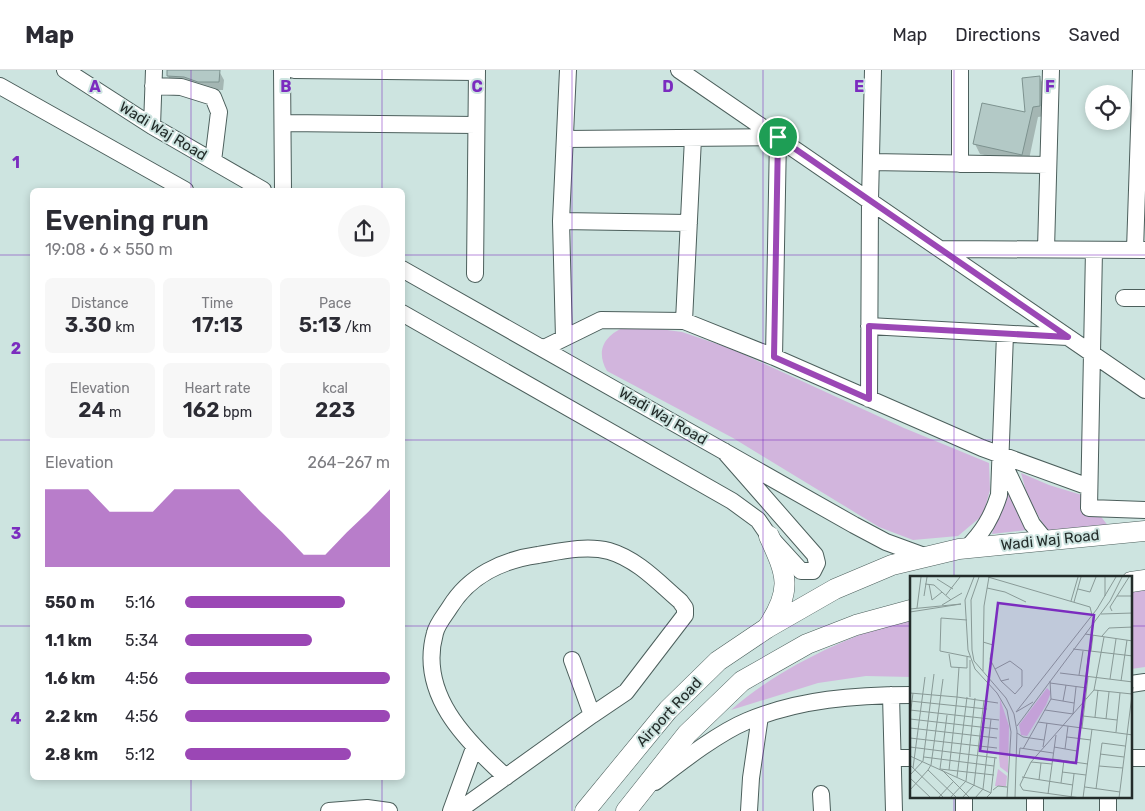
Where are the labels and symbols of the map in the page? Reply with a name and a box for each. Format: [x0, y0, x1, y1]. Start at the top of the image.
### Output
text: A [89, 77, 101, 96]
text: B [280, 77, 292, 96]
text: C [471, 77, 483, 96]
text: D [662, 77, 674, 96]
text: E [854, 77, 864, 96]
text: F [1045, 77, 1055, 96]
street label: Wadi Waj Road [116, 98, 210, 164]
pin [757, 116, 799, 158]
text: 1 [12, 153, 20, 172]
text: 2 [11, 339, 21, 358]
street label: Wadi Waj Road [616, 383, 710, 449]
text: 3 [11, 524, 21, 543]
street label: Wadi Waj Road [1000, 526, 1100, 554]
inset map [910, 576, 1132, 798]
street label: Airport Road [633, 674, 705, 750]
text: 4 [11, 709, 22, 728]

